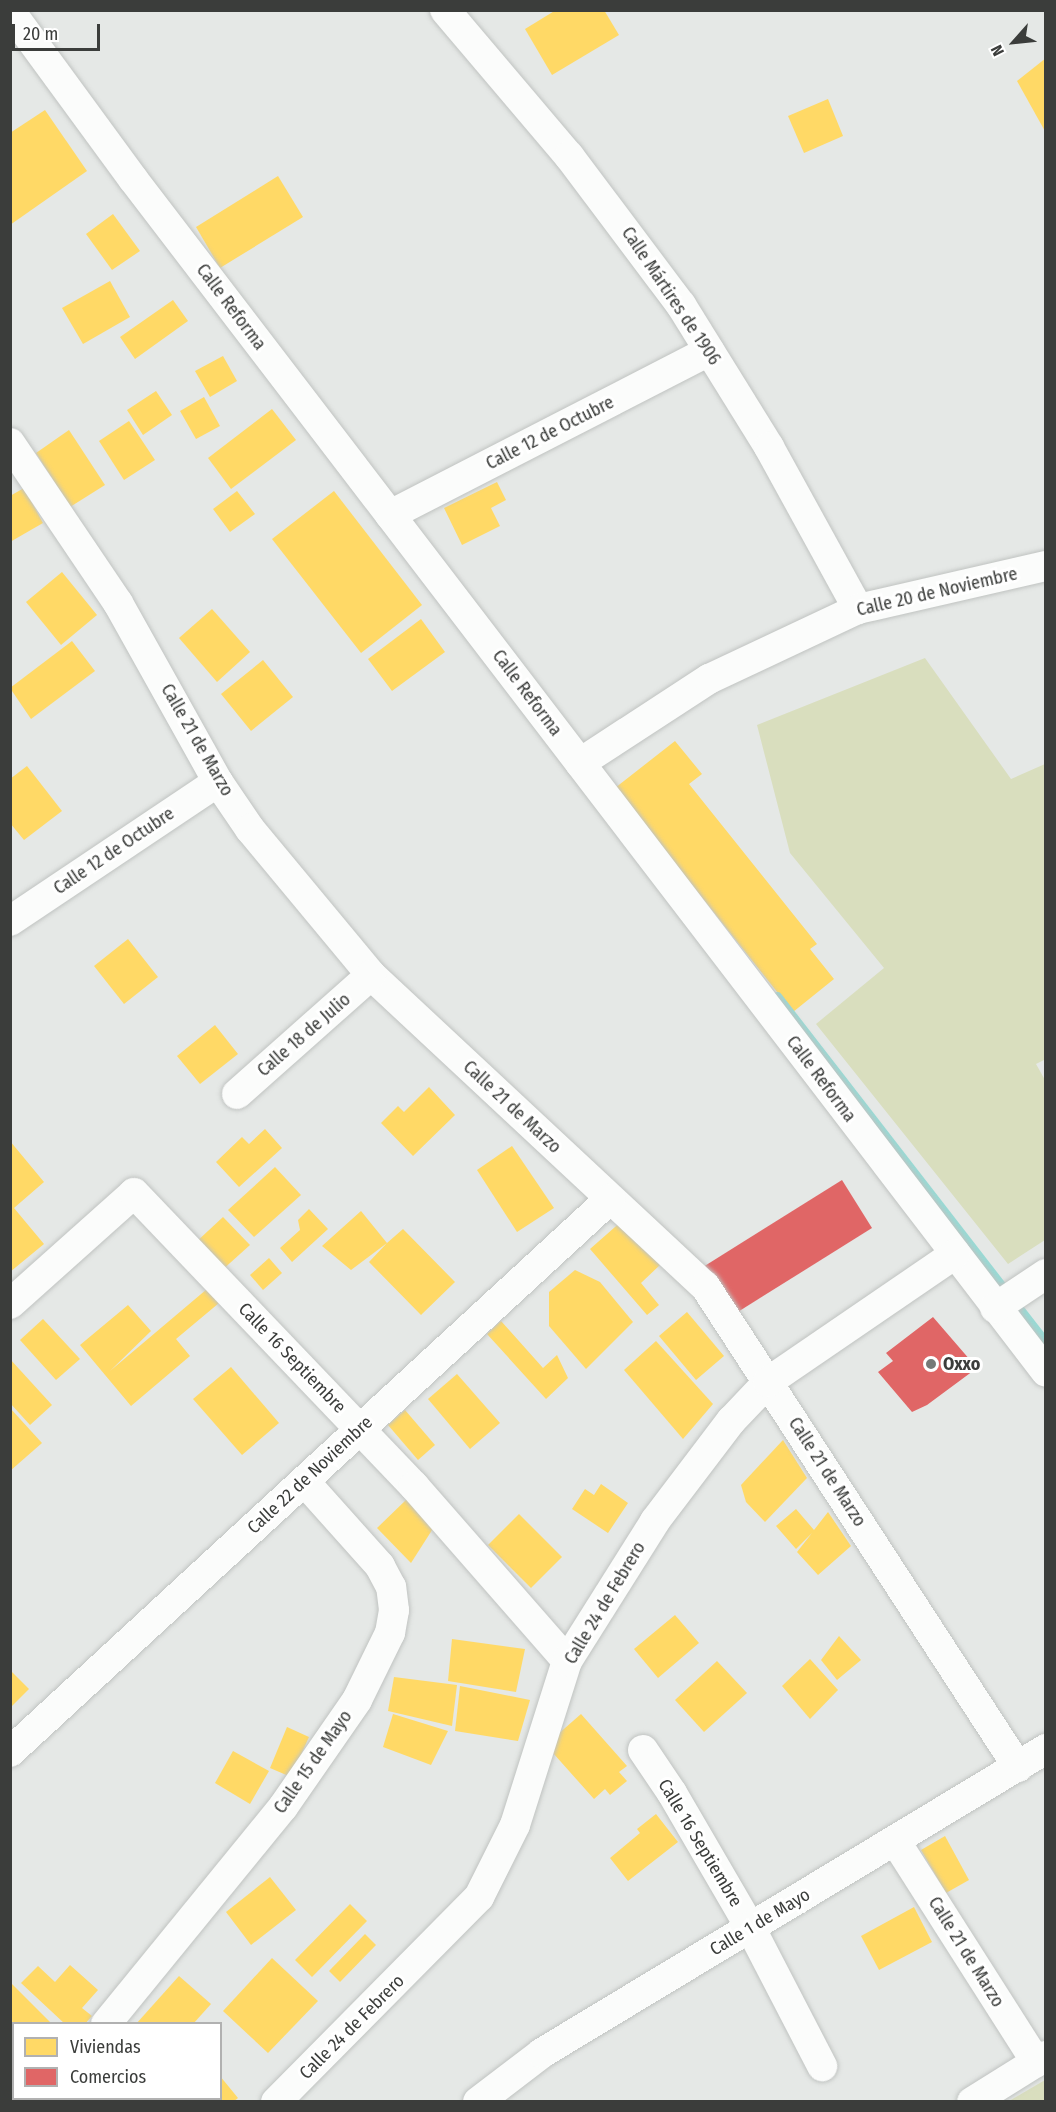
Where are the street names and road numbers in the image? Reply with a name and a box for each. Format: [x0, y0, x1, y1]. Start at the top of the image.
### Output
street label: Calle Mártires de 1906 [617, 223, 725, 369]
street label: Calle Reforma [192, 260, 270, 354]
street label: Calle 12 de Octubre [482, 391, 618, 475]
street label: Calle 20 de Noviembre [855, 563, 1019, 621]
street label: Calle Reforma [488, 646, 566, 740]
street label: Calle 21 de Marzo [156, 680, 238, 800]
street label: Calle 12 de Octubre [50, 803, 178, 899]
street label: Calle 18 de Julio [253, 989, 355, 1081]
street label: Calle Reforma [782, 1032, 860, 1126]
street label: Calle 21 de Marzo [459, 1056, 565, 1158]
street label: Calle 16 Septiembre [234, 1298, 350, 1418]
street label: Calle 22 de Noviembre [243, 1412, 377, 1538]
street label: Calle 21 de Marzo [784, 1413, 870, 1531]
street label: Calle 24 de Febrero [560, 1538, 650, 1668]
street label: Calle 15 de Mayo [269, 1706, 357, 1818]
street label: Calle 16 Septiembre [653, 1775, 747, 1911]
street label: Calle 1 de Mayo [706, 1884, 814, 1960]
street label: Calle 21 de Marzo [923, 1893, 1009, 2011]
street label: Calle 24 de Febrero [295, 1970, 409, 2084]

